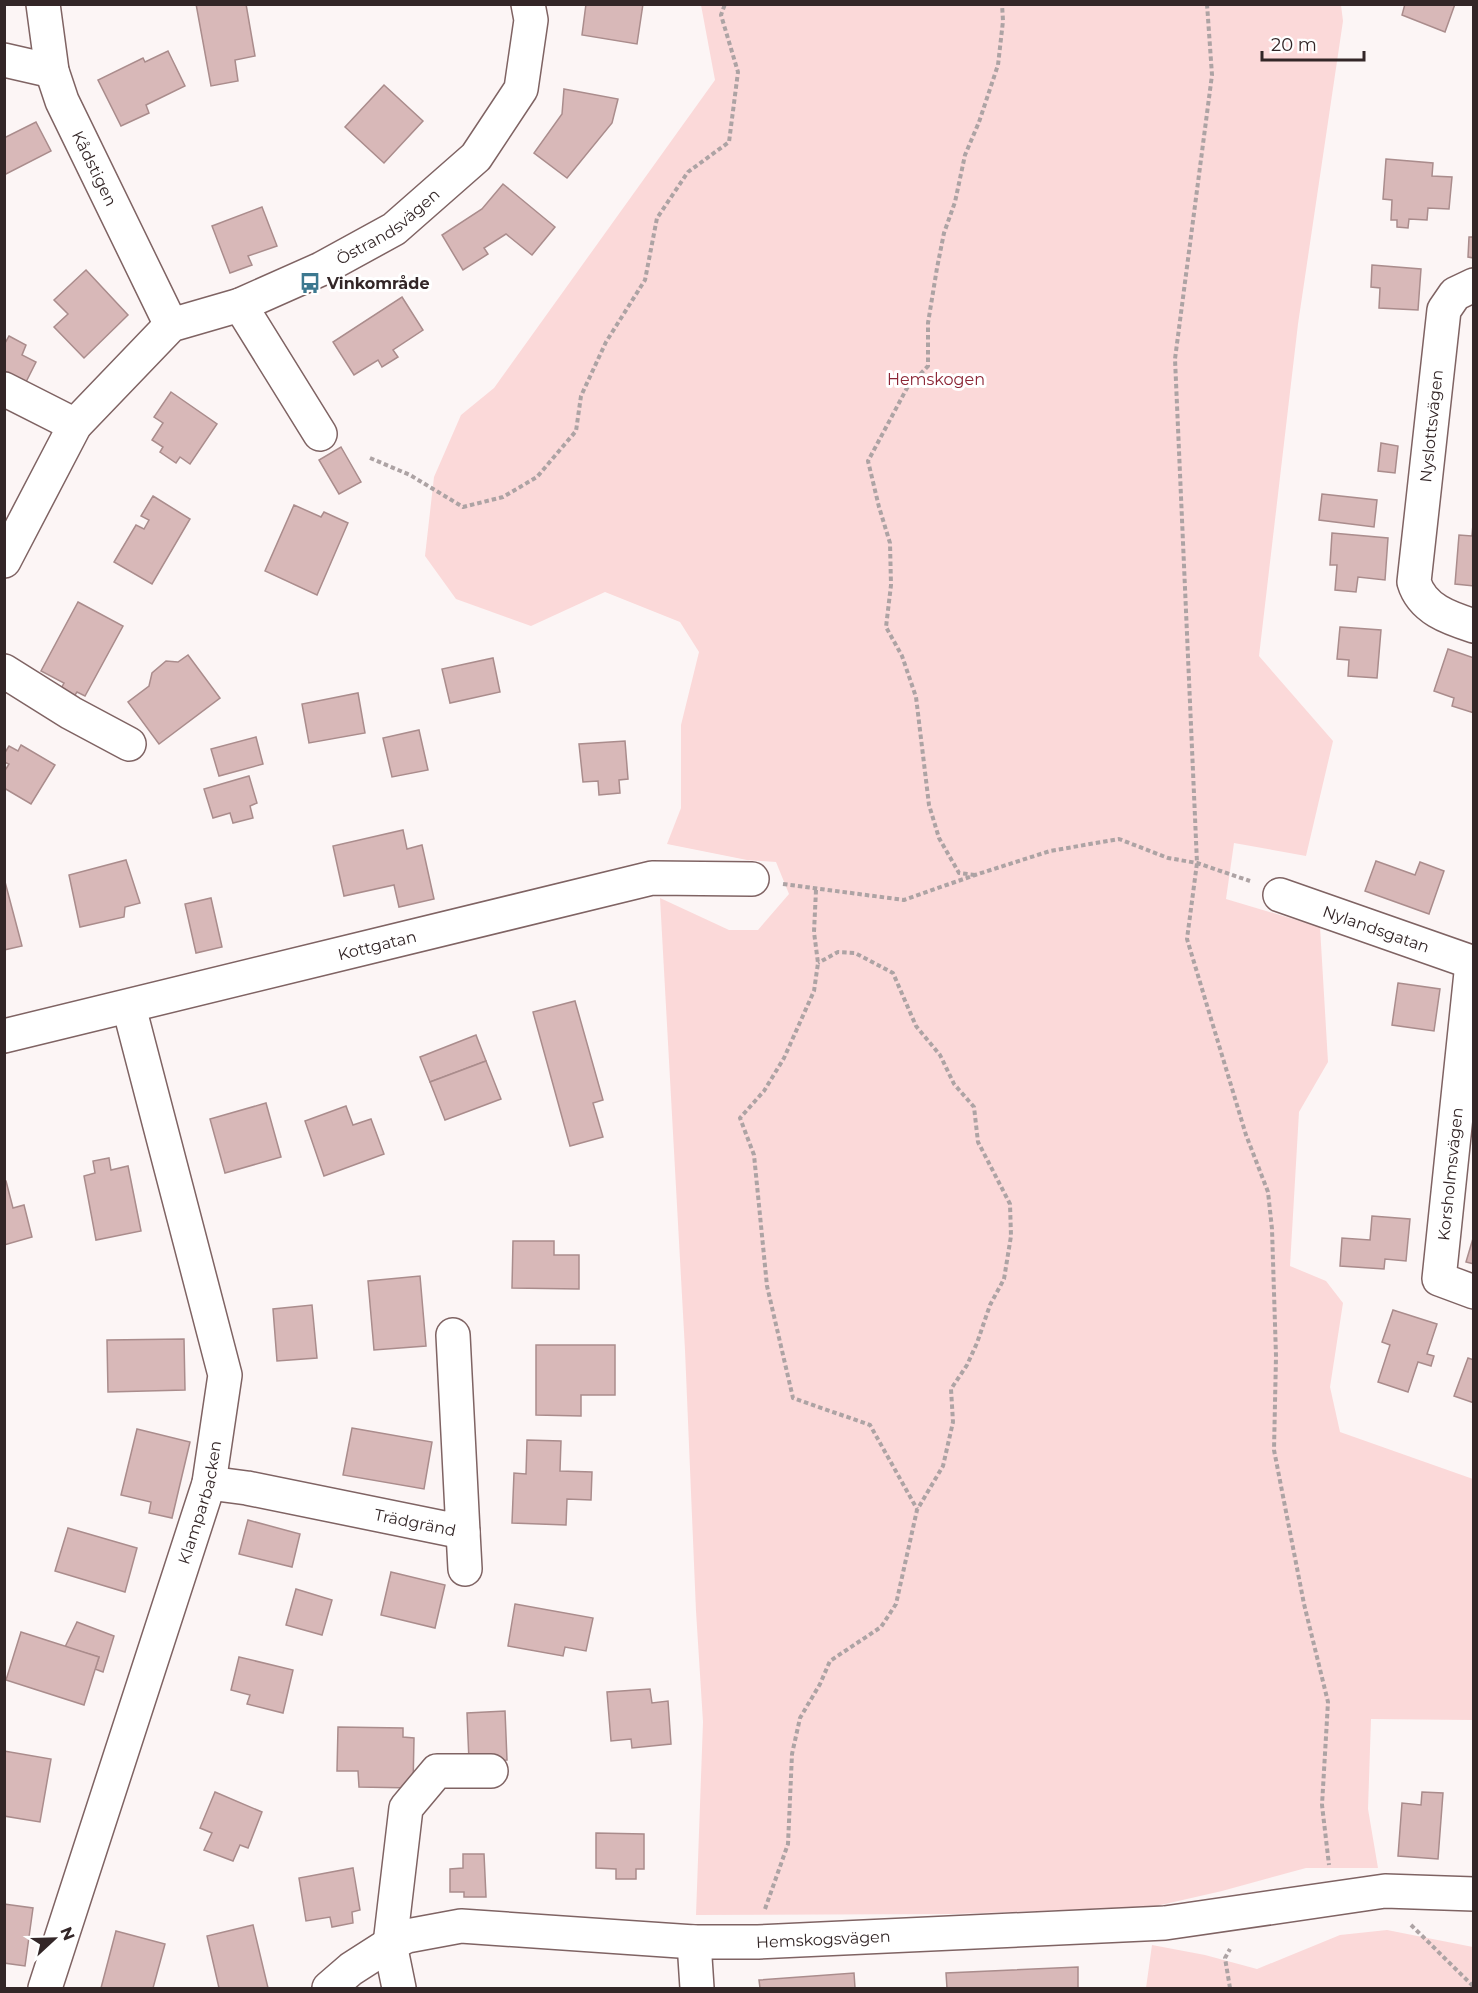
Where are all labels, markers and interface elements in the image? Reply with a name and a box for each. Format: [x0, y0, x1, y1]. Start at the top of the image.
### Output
scale bar [1262, 24, 1364, 62]
text: 20 m [1271, 34, 1317, 56]
street label: Kådstigen [68, 128, 121, 209]
street label: Östrandsvägen [333, 185, 443, 269]
bus stop icon: Vinkområde [298, 271, 322, 295]
place label: Vinkområde [326, 274, 429, 293]
street label: Nyslottsvägen [1416, 369, 1447, 483]
park label: Hemskogen [887, 370, 985, 389]
street label: Nylandsgatan [1320, 902, 1432, 957]
street label: Kottgatan [336, 927, 419, 964]
street label: Korsholmsvägen [1434, 1106, 1467, 1242]
street label: Klamparbacken [174, 1439, 225, 1567]
street label: Trädgränd [373, 1505, 458, 1540]
north arrow [24, 1909, 84, 1969]
text: N [56, 1924, 79, 1943]
street label: Hemskogsvägen [756, 1927, 891, 1952]

